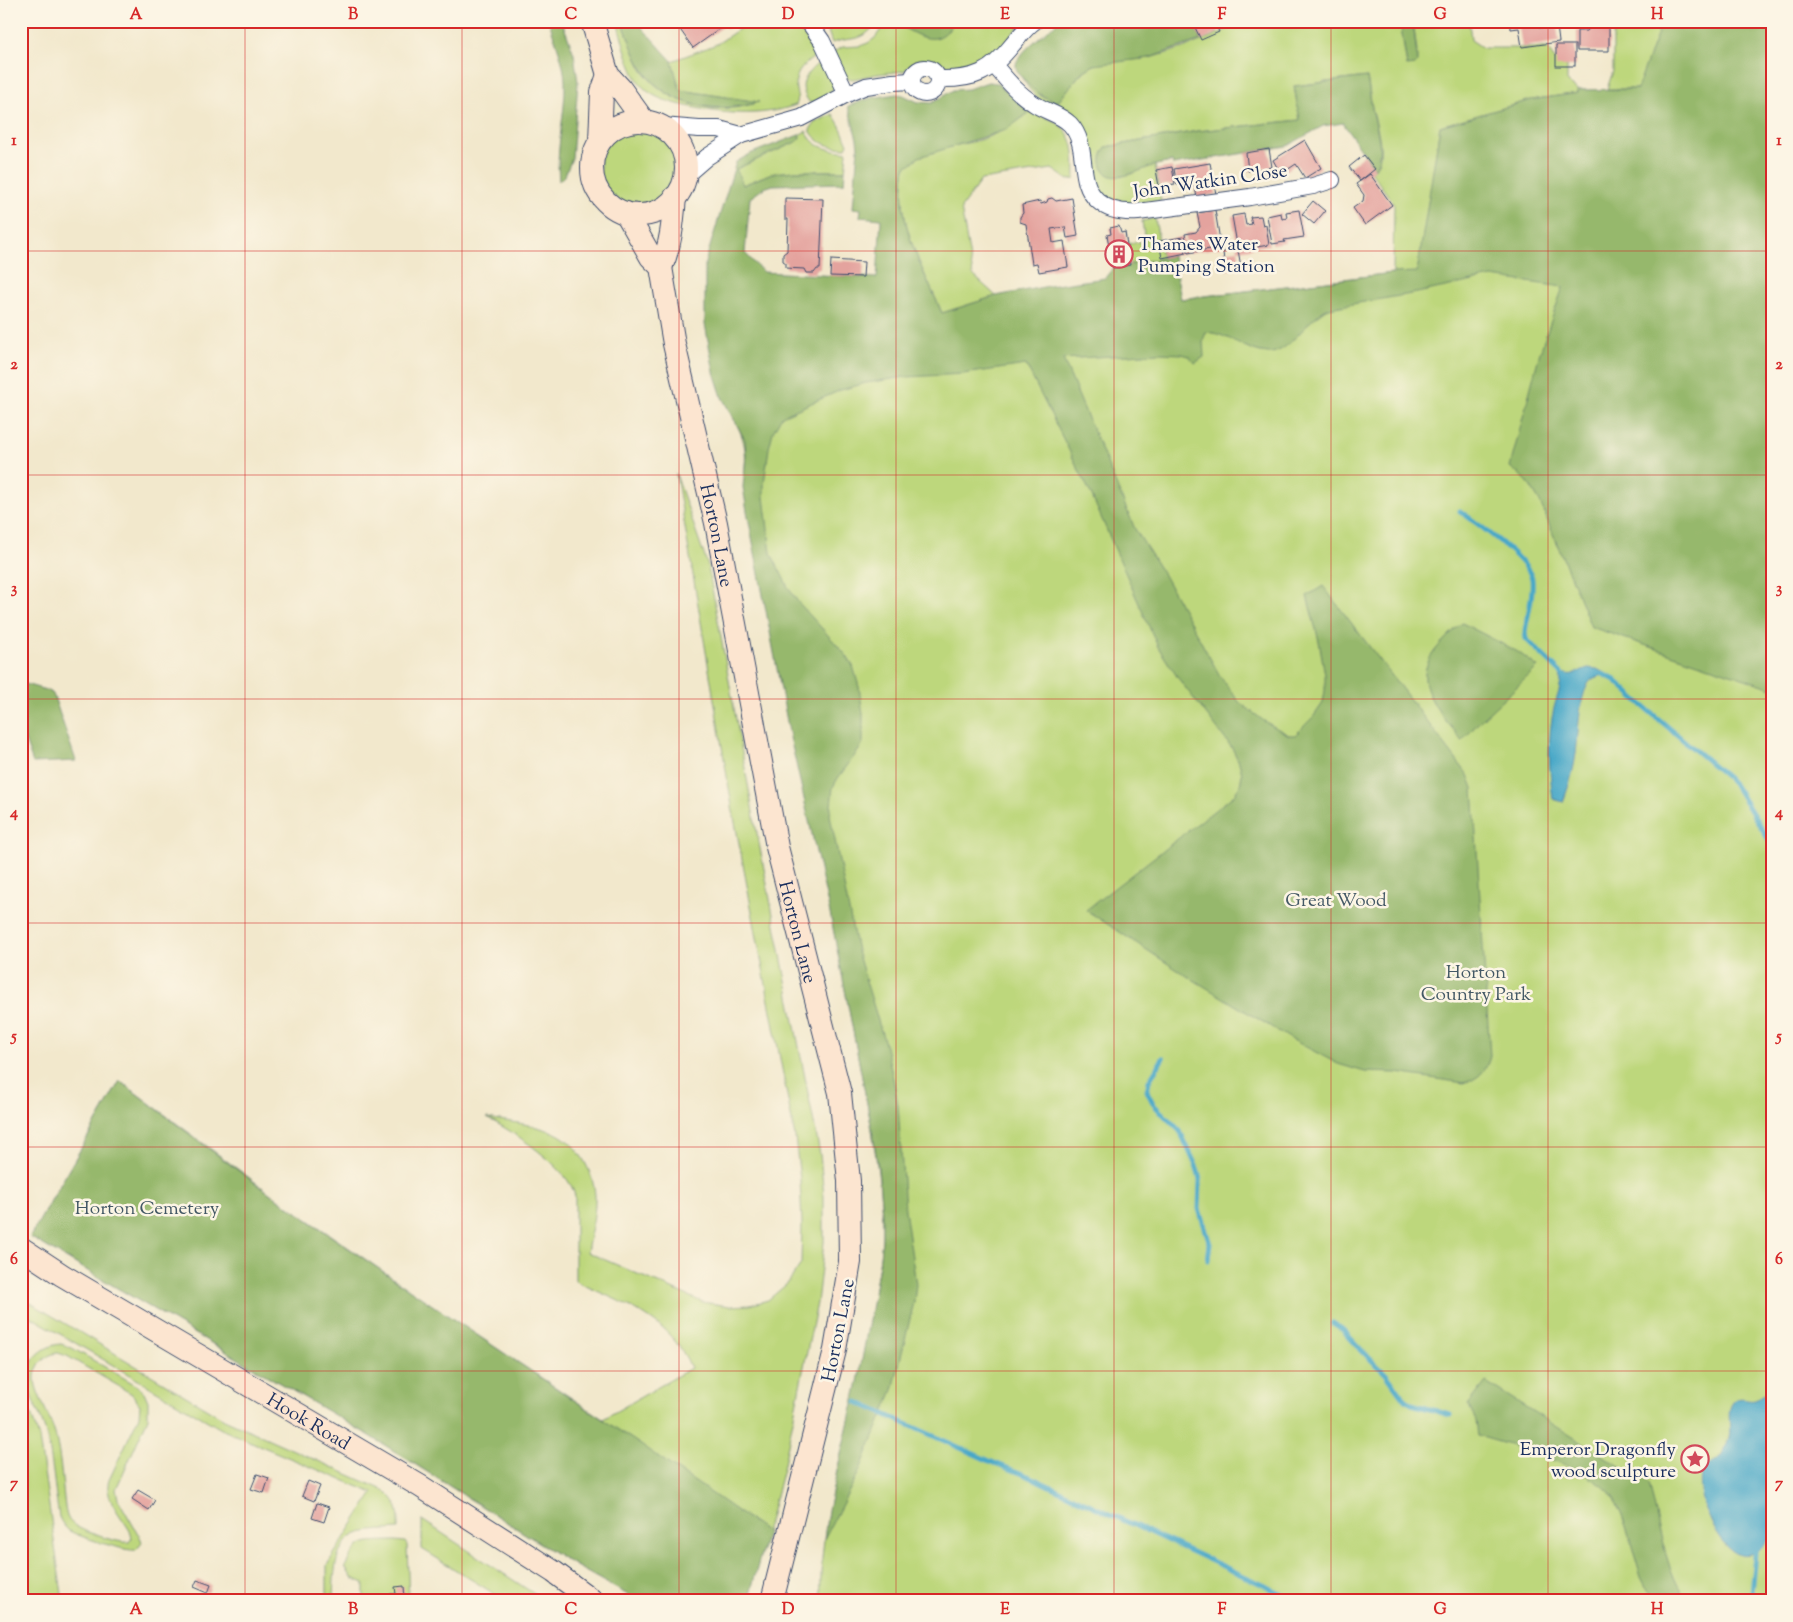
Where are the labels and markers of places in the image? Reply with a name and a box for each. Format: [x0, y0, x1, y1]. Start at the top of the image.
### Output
place label: Thames Water Pumping Station [1138, 232, 1275, 281]
building icon: Thames Water Pumping Station [1104, 239, 1134, 269]
place label: Emperor Dragonfly wood sculpture [1520, 1437, 1677, 1486]
place icon: Emperor Dragonfly wood sculpture [1680, 1444, 1710, 1474]

